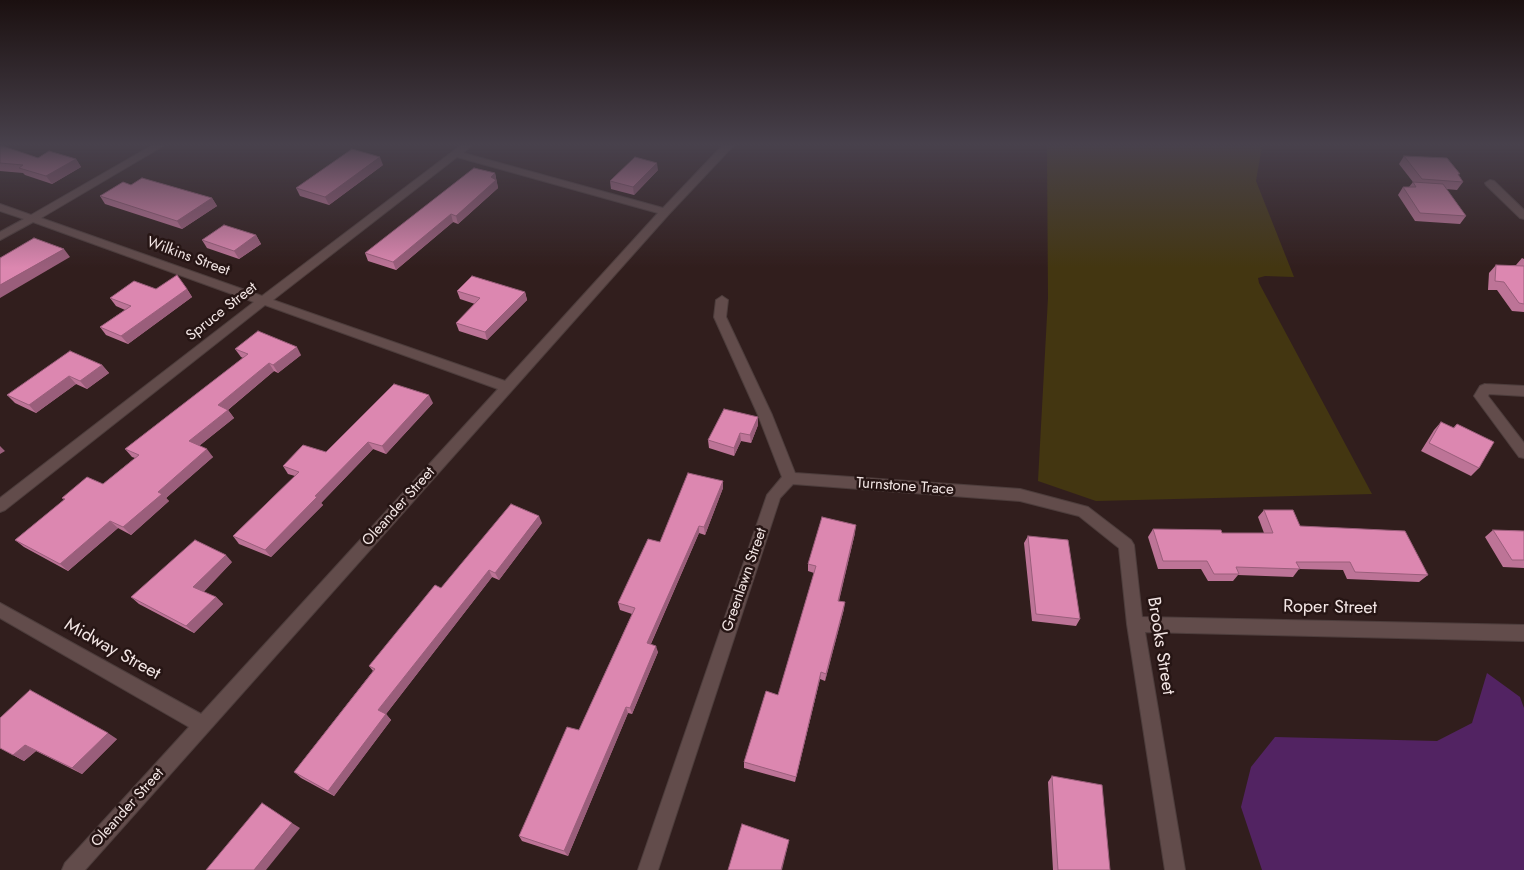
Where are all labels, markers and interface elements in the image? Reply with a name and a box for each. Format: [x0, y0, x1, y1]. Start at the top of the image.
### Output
street label: Wilkins Street [144, 234, 232, 280]
street label: Spruce Street [183, 279, 261, 345]
street label: Oleander Street [359, 464, 439, 550]
street label: Turnstone Trace [856, 475, 954, 499]
street label: Greenlawn Street [719, 526, 771, 634]
street label: Brooks Street [1142, 595, 1178, 697]
street label: Roper Street [1283, 596, 1377, 620]
street label: Midway Street [60, 615, 164, 685]
street label: Oleander Street [88, 765, 168, 851]

